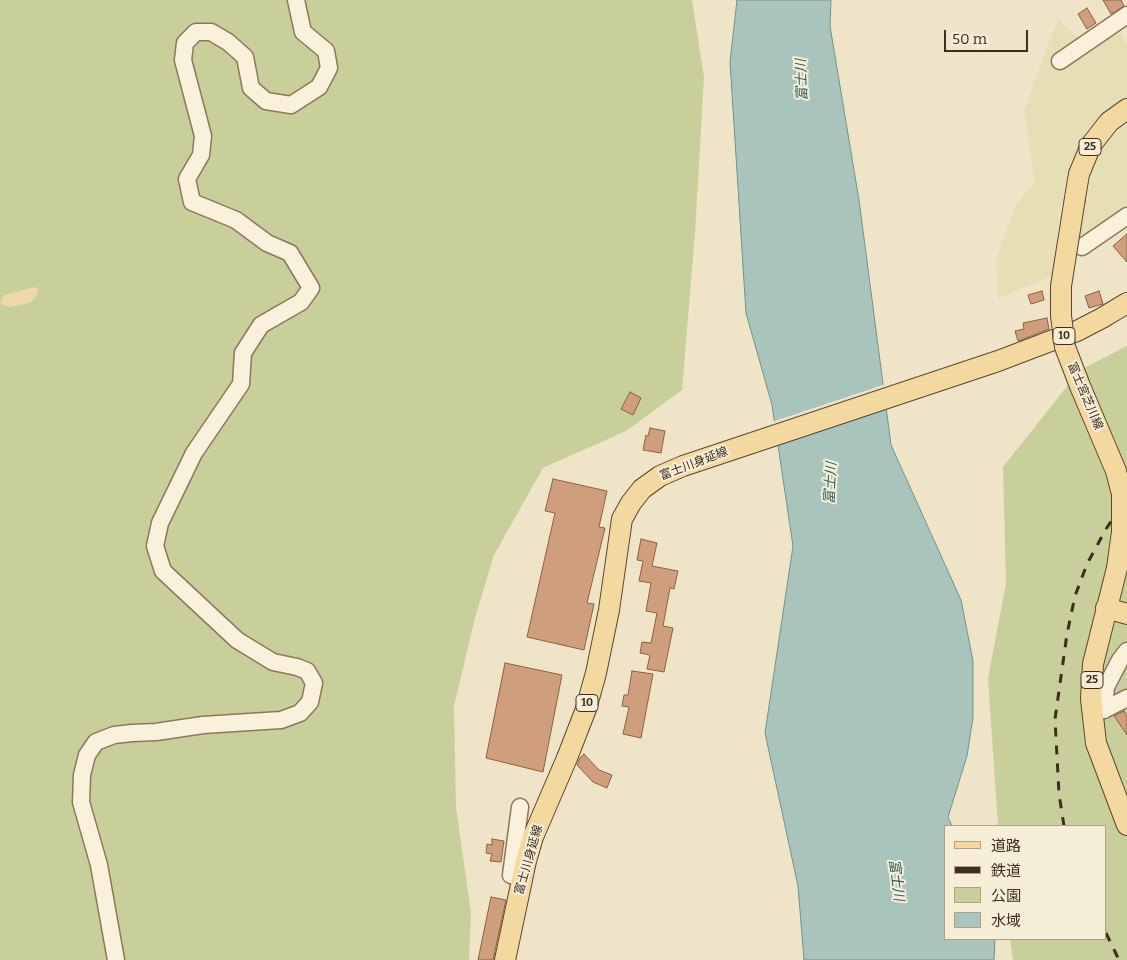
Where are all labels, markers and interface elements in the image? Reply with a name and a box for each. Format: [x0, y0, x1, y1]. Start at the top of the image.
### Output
scale bar [947, 20, 1031, 52]
text: 50 m [952, 30, 987, 48]
water label: 富士川 [793, 59, 811, 101]
road number: 25 [1079, 138, 1101, 156]
road number: 10 [1053, 328, 1075, 344]
street label: 富士宮芝川線 [1064, 360, 1106, 432]
street label: 富士川身延線 [658, 444, 730, 484]
water label: 富士川 [822, 462, 840, 504]
road number: 25 [1081, 672, 1103, 688]
road number: 10 [576, 694, 598, 711]
street label: 富士川身延線 [512, 823, 546, 897]
legend [944, 825, 1107, 940]
text: 道路 [991, 837, 1021, 855]
water label: 富士川 [885, 858, 907, 902]
text: 鉄道 [991, 862, 1021, 880]
text: 公園 [991, 887, 1021, 905]
text: 水域 [991, 912, 1021, 930]

